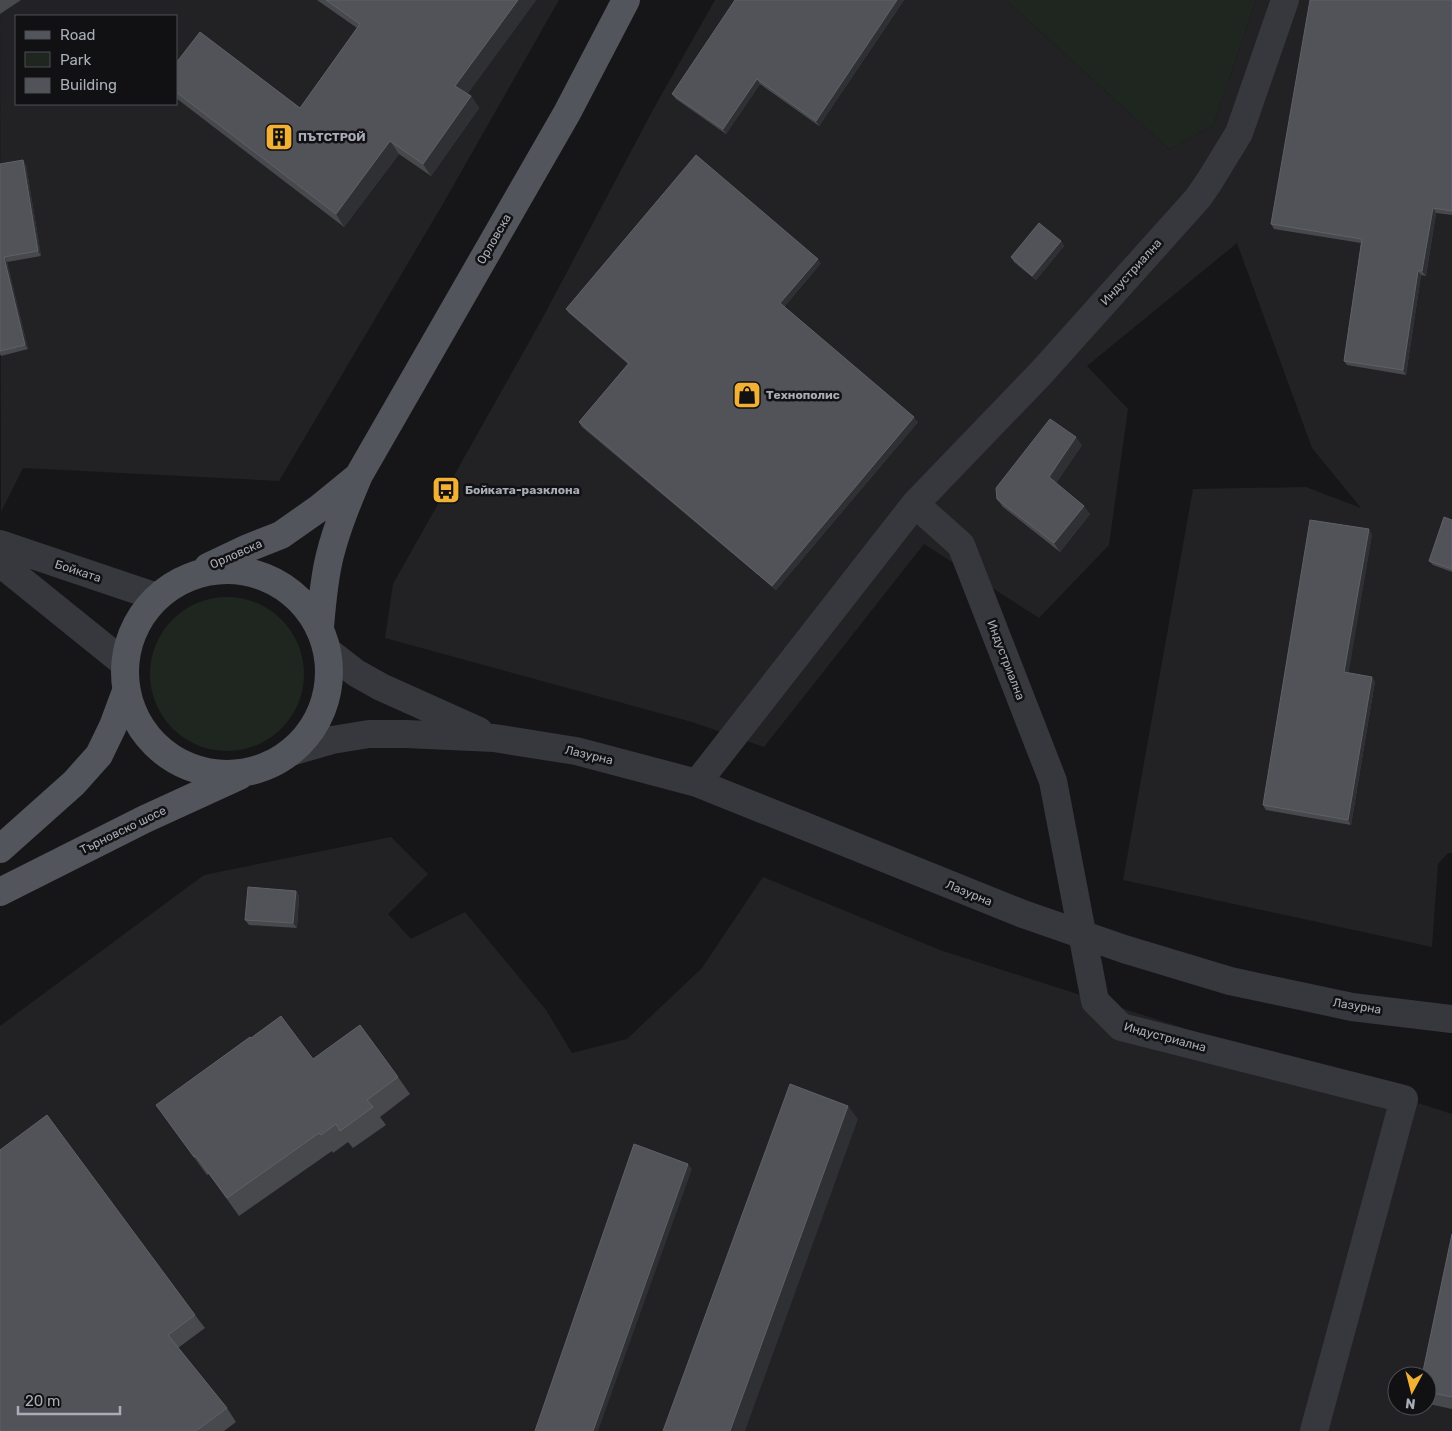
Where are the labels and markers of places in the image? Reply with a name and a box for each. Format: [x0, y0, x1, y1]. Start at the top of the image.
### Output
building icon: ПЪТСТРОЙ [264, 122, 294, 152]
place label: ПЪТСТРОЙ [298, 130, 366, 144]
shop icon: Технополис [732, 380, 762, 410]
place label: Технополис [766, 388, 840, 402]
bus stop icon: Бойката-разклона [431, 475, 461, 505]
place label: Бойката-разклона [465, 483, 580, 497]

